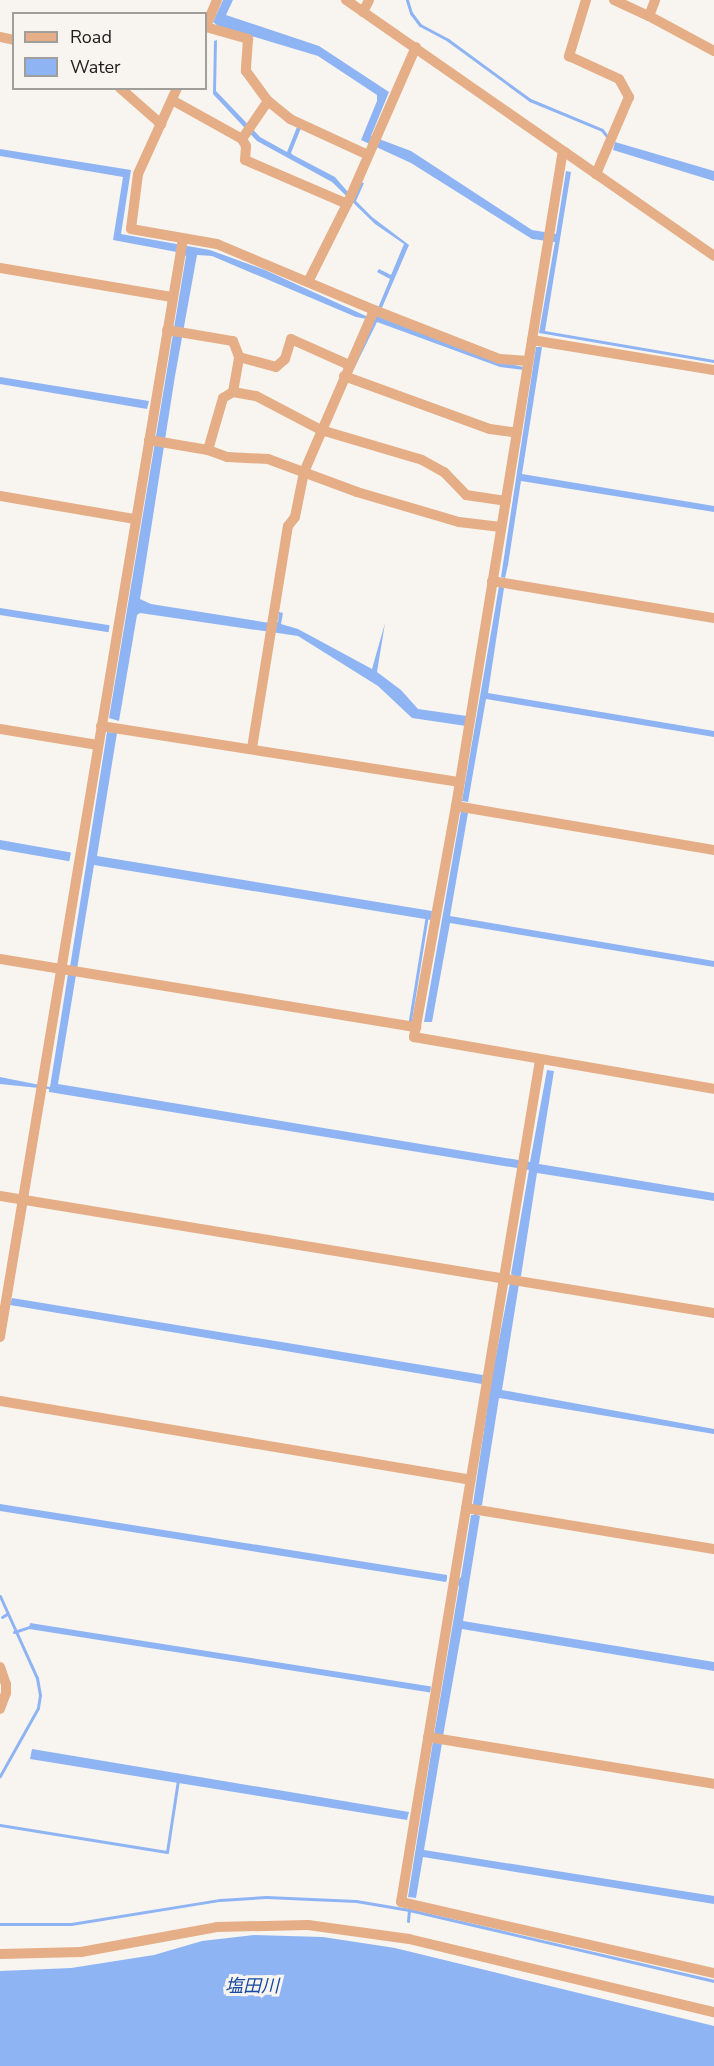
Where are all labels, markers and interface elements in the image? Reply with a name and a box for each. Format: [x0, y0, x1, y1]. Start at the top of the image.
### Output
legend [12, 12, 207, 90]
text: Road [70, 25, 112, 49]
text: Water [70, 55, 121, 79]
water label: 塩田川 [225, 1975, 279, 1997]

